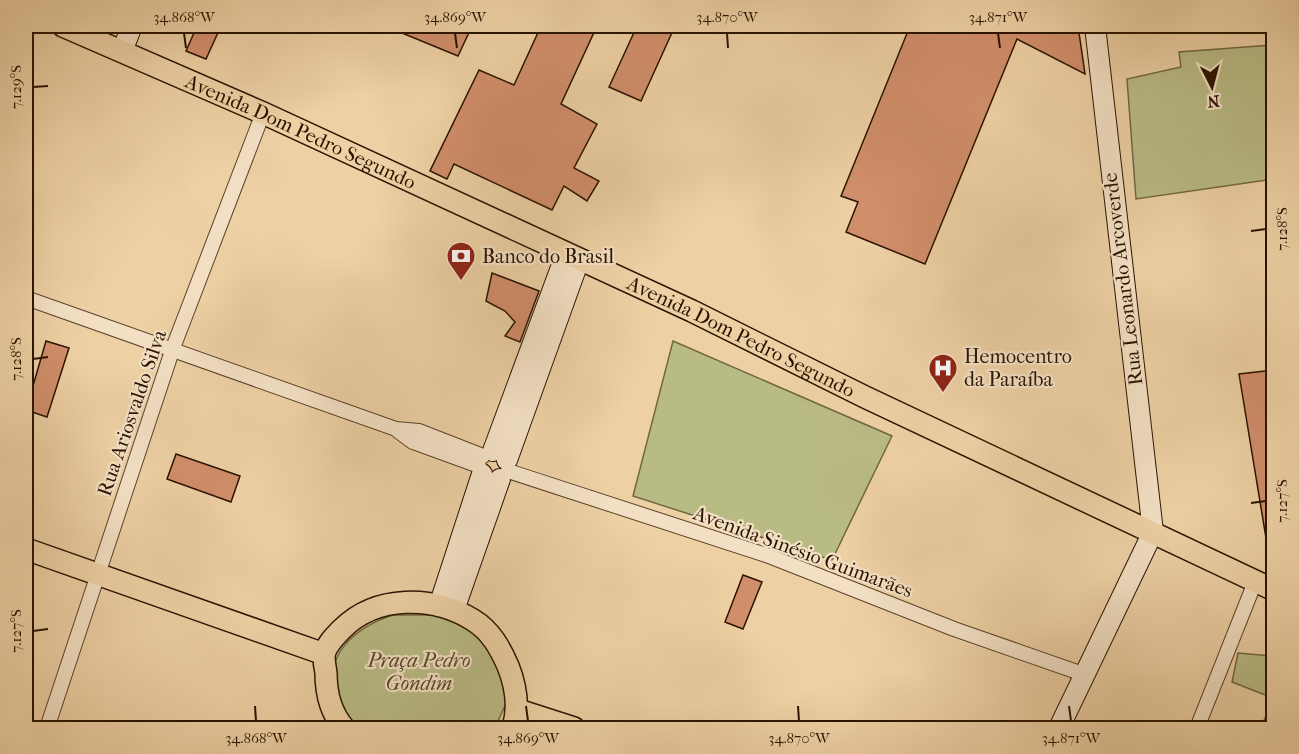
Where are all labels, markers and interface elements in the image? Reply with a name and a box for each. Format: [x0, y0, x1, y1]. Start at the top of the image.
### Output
text: 34.868°W [153, 8, 216, 26]
text: 34.869°W [424, 8, 487, 26]
text: 34.870°W [696, 8, 759, 26]
text: 34.871°W [969, 8, 1029, 26]
north arrow [1182, 57, 1242, 117]
text: 7.129°S [7, 65, 25, 109]
street label: Avenida Dom Pedro Segundo [181, 69, 420, 194]
text: N [1206, 91, 1221, 112]
street label: Rua Leonardo Arcoverde [1099, 171, 1147, 387]
text: 7.128°S [1273, 207, 1291, 251]
bank icon: Banco do Brasil [445, 240, 477, 282]
place label: Banco do Brasil [482, 245, 614, 268]
street label: Avenida Dom Pedro Segundo [623, 271, 859, 402]
street label: Rua Ariosvaldo Silva [93, 326, 171, 499]
text: 7.128°S [7, 337, 25, 381]
place label: Hemocentro da Paraíba [964, 345, 1072, 391]
hospital icon: Hemocentro da Paraíba [927, 352, 959, 394]
text: 7.127°S [1273, 479, 1291, 523]
street label: Avenida Sinésio Guimarães [689, 501, 916, 602]
text: 7.127°S [7, 609, 25, 653]
park label: Praça Pedro Gondim [366, 649, 471, 695]
text: 34.868°W [225, 729, 288, 747]
text: 34.869°W [497, 729, 560, 747]
text: 34.870°W [768, 729, 831, 747]
text: 34.871°W [1042, 729, 1102, 747]

